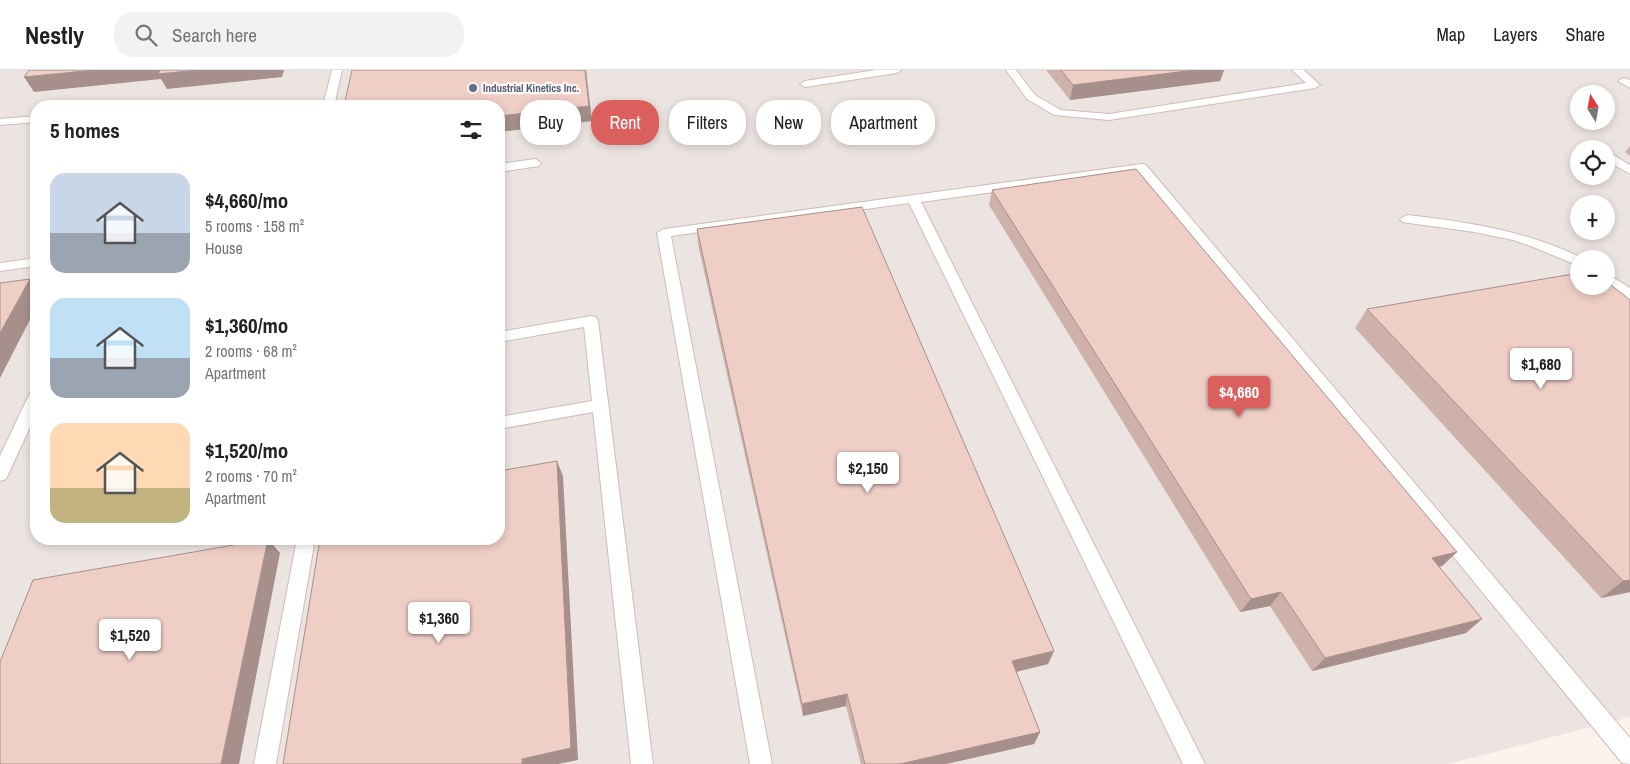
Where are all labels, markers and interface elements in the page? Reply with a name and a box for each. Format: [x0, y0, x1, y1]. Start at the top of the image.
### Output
search box [114, 12, 464, 57]
text: Nestly [25, 19, 84, 51]
icon: search [132, 21, 160, 49]
text: Search here [172, 22, 257, 48]
text: Map [1437, 22, 1465, 47]
text: Layers [1493, 22, 1538, 47]
text: Share [1566, 22, 1605, 47]
place label: Industrial Kinetics Inc. [483, 81, 580, 95]
marker: Industrial Kinetics Inc. [467, 82, 479, 94]
north arrow [1570, 85, 1615, 130]
map controls [1570, 85, 1615, 295]
chip: Buy [520, 100, 581, 145]
chip: Rent [591, 100, 659, 145]
chip: Filters [669, 100, 746, 145]
chip: New [756, 100, 821, 145]
chip: Apartment [831, 100, 935, 145]
text: 5 homes [50, 116, 120, 145]
icon: filters [457, 116, 485, 144]
button: locate [1570, 140, 1615, 185]
text: $4,660/mo [205, 186, 288, 215]
icon: home [90, 193, 150, 253]
button: + [1570, 195, 1615, 240]
text: 5 rooms · 158 m² [205, 215, 304, 237]
text: House [205, 237, 243, 259]
button: − [1570, 250, 1615, 295]
text: $1,360/mo [205, 311, 288, 340]
icon: home [90, 318, 150, 378]
text: 2 rooms · 68 m² [205, 340, 297, 362]
pin: $1,680 [1500, 348, 1582, 390]
text: $1,680 [1521, 353, 1561, 375]
text: Apartment [205, 362, 266, 384]
pin: $4,660 [1198, 376, 1280, 418]
text: $4,660 [1219, 381, 1259, 403]
text: $1,520/mo [205, 436, 288, 465]
icon: home [90, 443, 150, 503]
pin: $2,150 [827, 452, 909, 494]
text: $2,150 [848, 457, 888, 479]
text: 2 rooms · 70 m² [205, 465, 297, 487]
text: Apartment [205, 487, 266, 509]
pin: $1,360 [398, 602, 480, 644]
text: $1,360 [419, 607, 459, 629]
pin: $1,520 [89, 618, 171, 661]
text: $1,520 [110, 624, 150, 646]

